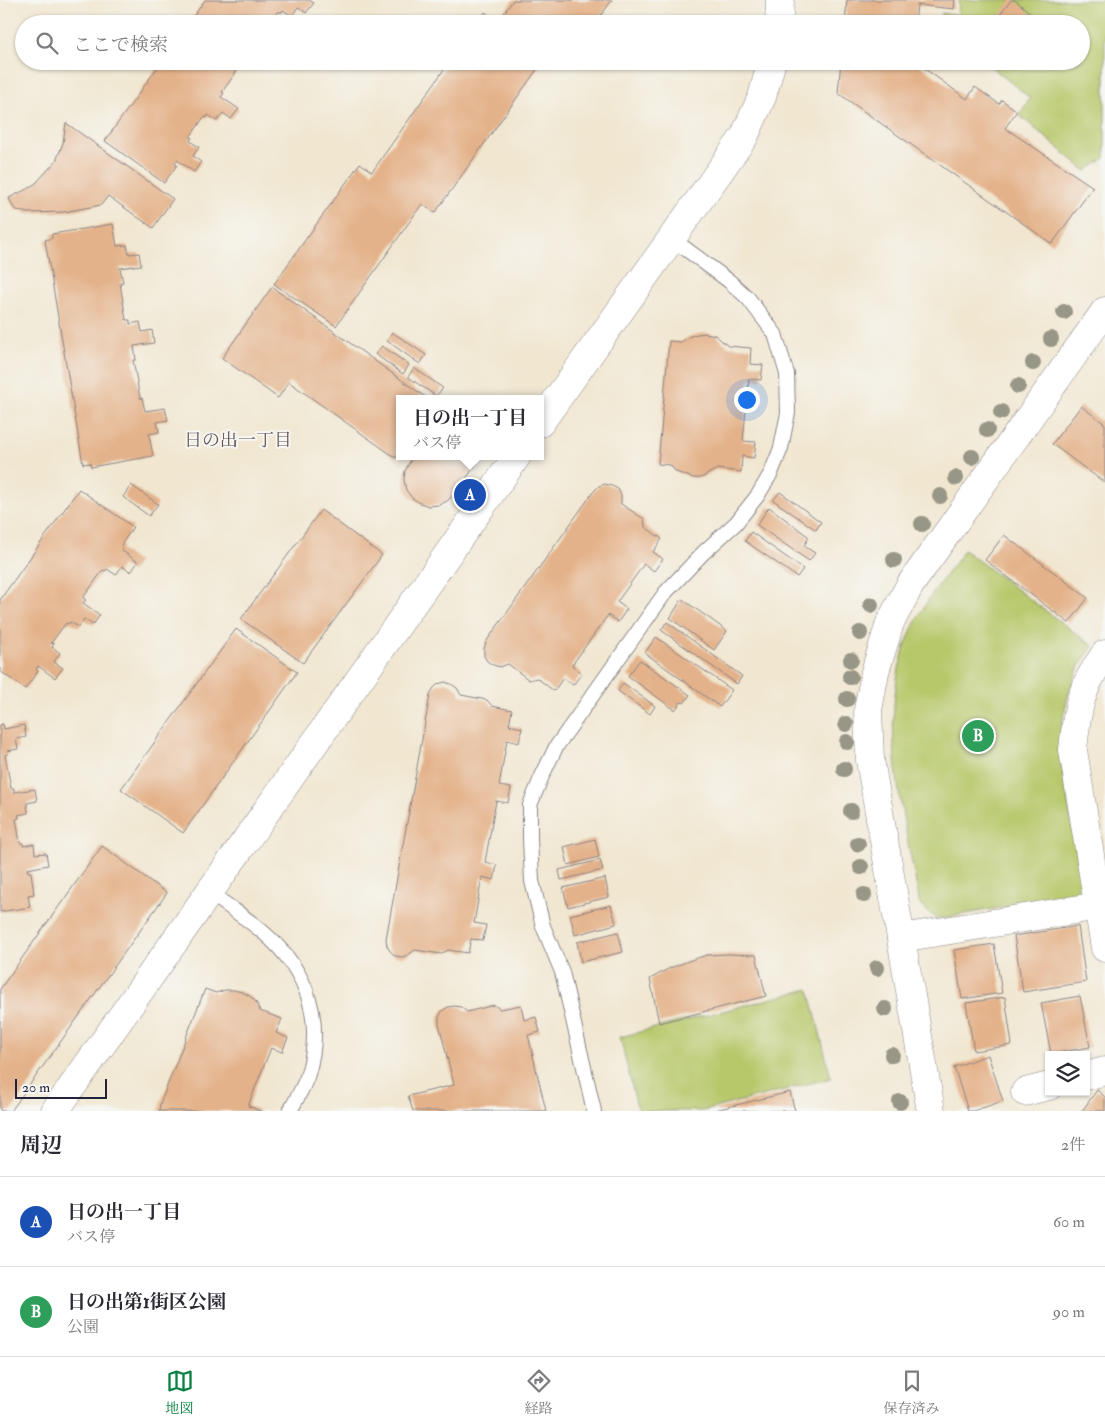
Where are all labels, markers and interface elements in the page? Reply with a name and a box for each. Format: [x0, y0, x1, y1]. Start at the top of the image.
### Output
search box [15, 15, 1090, 70]
icon: search [33, 29, 61, 57]
text: ここで検索 [73, 33, 168, 57]
your location [734, 387, 760, 413]
popup [396, 395, 544, 460]
text: 日の出一丁目 [413, 406, 527, 430]
district label: 日の出一丁目 [184, 429, 292, 452]
text: バス停 [413, 433, 461, 453]
pin: A [454, 476, 486, 514]
pin: B [962, 717, 994, 755]
map controls [1045, 1051, 1090, 1096]
button: layers [1045, 1051, 1090, 1096]
scale bar [15, 1076, 108, 1099]
text: 20 m [22, 1079, 50, 1096]
text: 周辺 [20, 1132, 62, 1159]
text: 2件 [1061, 1135, 1085, 1155]
text: 日の出一丁目 [67, 1200, 181, 1224]
text: A [31, 1212, 41, 1232]
text: 60 m [1053, 1212, 1085, 1232]
text: バス停 [67, 1227, 115, 1247]
text: 日の出第1街区公園 [67, 1290, 226, 1314]
text: B [31, 1302, 41, 1322]
text: 90 m [1053, 1302, 1085, 1322]
text: 公園 [67, 1317, 99, 1337]
tab: 地図 [166, 1367, 194, 1417]
tab: 経路 [525, 1367, 553, 1417]
tab: 保存済み [884, 1367, 940, 1417]

